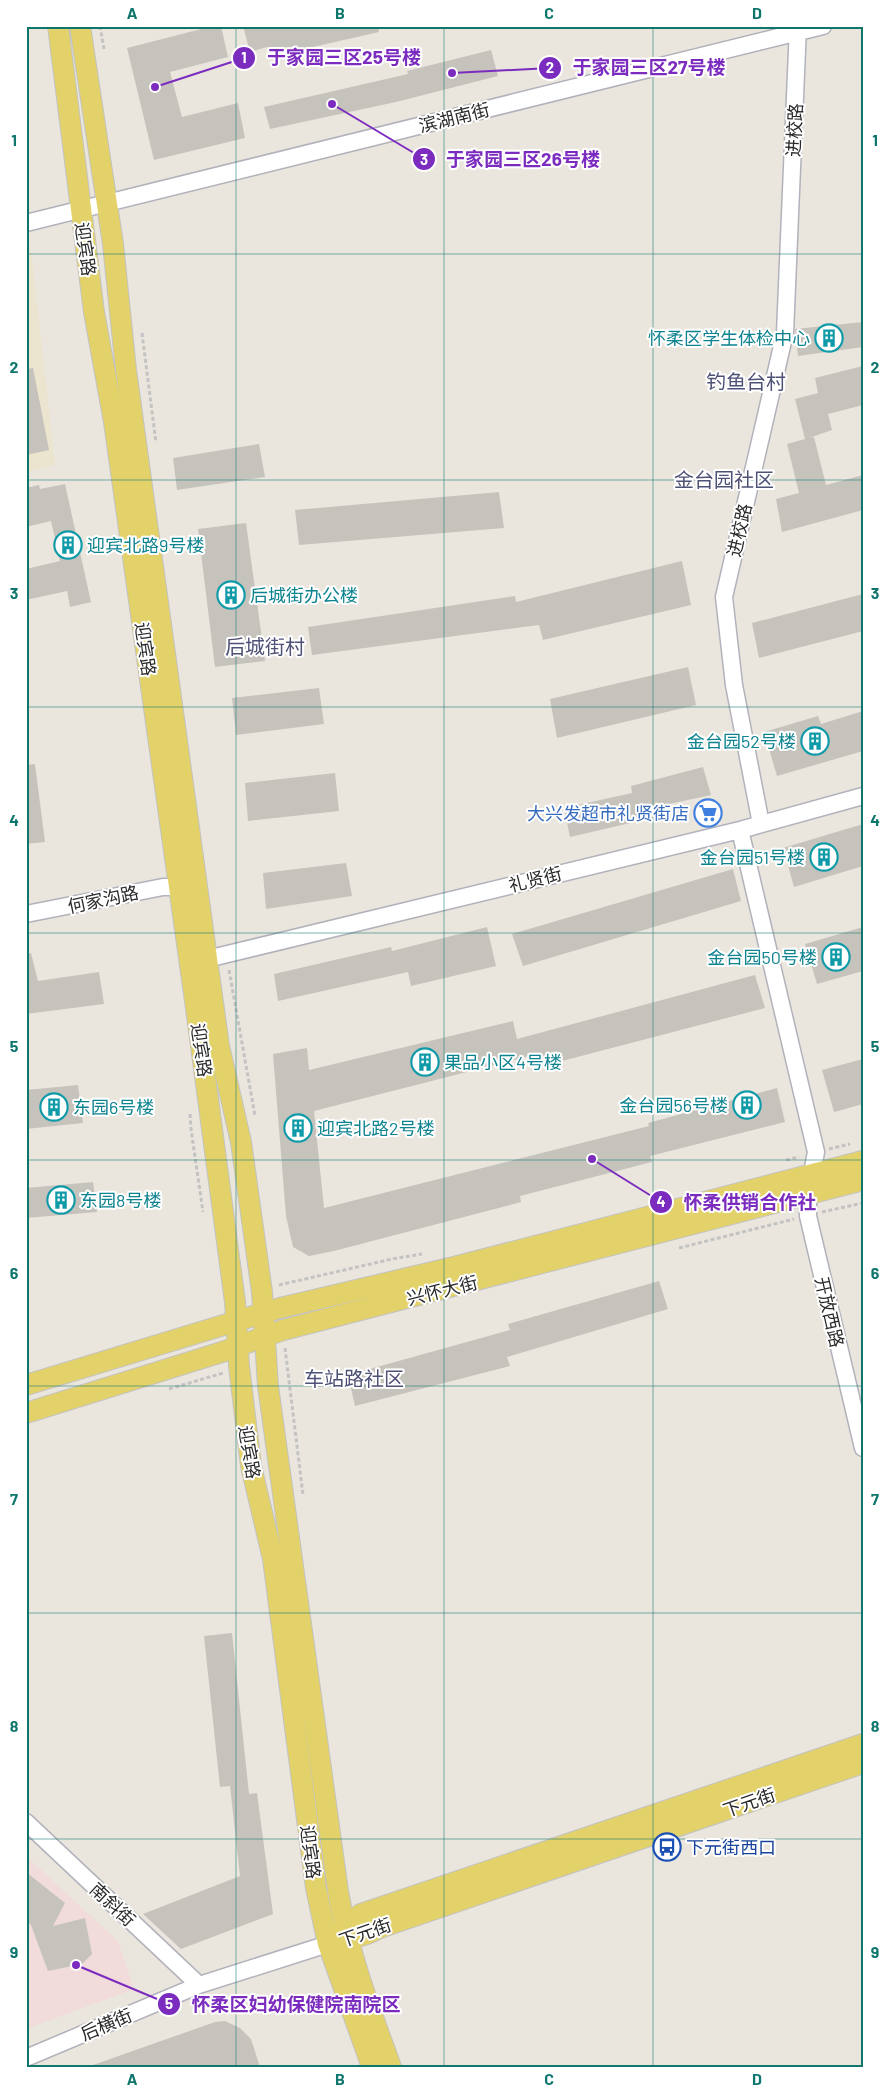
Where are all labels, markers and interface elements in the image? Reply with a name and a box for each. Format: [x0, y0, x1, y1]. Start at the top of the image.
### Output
text: A [127, 3, 138, 22]
text: B [335, 3, 345, 22]
text: C [544, 3, 554, 22]
text: D [752, 3, 762, 22]
callout: 于家园三区25号楼 [232, 41, 431, 75]
text: 于家园三区25号楼 [267, 45, 421, 68]
text: 1 [241, 48, 247, 66]
callout: 于家园三区27号楼 [538, 51, 736, 85]
text: 于家园三区27号楼 [572, 55, 726, 78]
text: 2 [546, 58, 554, 76]
street label: 滨湖南街 [416, 98, 492, 136]
street label: 进校路 [782, 102, 806, 158]
text: 1 [11, 130, 17, 149]
text: 1 [872, 130, 878, 149]
callout: 于家园三区26号楼 [411, 142, 610, 176]
text: 于家园三区26号楼 [446, 147, 600, 170]
text: 3 [420, 150, 428, 168]
street label: 迎宾路 [71, 221, 101, 277]
building icon: 怀柔区学生体检中心 [814, 323, 844, 353]
place label: 怀柔区学生体检中心 [648, 327, 810, 349]
text: 2 [10, 357, 19, 376]
text: 2 [871, 357, 880, 376]
district label: 钓鱼台村 [706, 369, 786, 393]
district label: 金台园社区 [674, 467, 774, 491]
street label: 进校路 [722, 501, 756, 559]
building icon: 迎宾北路9号楼 [53, 530, 83, 560]
place label: 迎宾北路9号楼 [87, 534, 204, 556]
building icon: 后城街办公楼 [216, 580, 246, 610]
text: 3 [10, 583, 18, 602]
text: 3 [871, 583, 879, 602]
place label: 后城街办公楼 [250, 584, 358, 606]
street label: 迎宾路 [131, 621, 161, 677]
district label: 后城街村 [225, 634, 305, 658]
building icon: 金台园52号楼 [800, 726, 830, 756]
place label: 金台园52号楼 [687, 730, 796, 752]
supermarket icon: 大兴发超市礼贤街店 [693, 798, 723, 828]
place label: 大兴发超市礼贤街店 [527, 802, 689, 824]
text: 4 [9, 810, 19, 829]
text: 4 [870, 810, 880, 829]
building icon: 金台园51号楼 [809, 842, 839, 872]
place label: 金台园51号楼 [700, 846, 805, 868]
street label: 礼贤街 [506, 862, 564, 896]
street label: 何家沟路 [65, 881, 141, 917]
building icon: 金台园50号楼 [821, 942, 851, 972]
place label: 金台园50号楼 [708, 946, 817, 968]
street label: 迎宾路 [187, 1022, 217, 1078]
text: 5 [10, 1036, 19, 1055]
text: 5 [871, 1036, 880, 1055]
building icon: 果品小区4号楼 [410, 1047, 440, 1077]
place label: 果品小区4号楼 [444, 1051, 562, 1073]
building icon: 金台园56号楼 [732, 1090, 762, 1120]
building icon: 东园6号楼 [39, 1092, 69, 1122]
place label: 金台园56号楼 [619, 1094, 728, 1116]
place label: 东园6号楼 [73, 1096, 154, 1118]
building icon: 迎宾北路2号楼 [283, 1113, 313, 1143]
place label: 迎宾北路2号楼 [317, 1117, 435, 1139]
building icon: 东园8号楼 [46, 1185, 76, 1215]
callout: 怀柔供销合作社 [649, 1185, 827, 1219]
place label: 东园8号楼 [80, 1189, 161, 1211]
text: 怀柔供销合作社 [683, 1190, 817, 1213]
text: 4 [656, 1192, 666, 1210]
text: 6 [10, 1263, 19, 1282]
text: 6 [871, 1263, 880, 1282]
street label: 兴怀大街 [404, 1271, 480, 1309]
street label: 开放西路 [811, 1274, 849, 1350]
district label: 车站路社区 [304, 1366, 404, 1390]
street label: 迎宾路 [235, 1424, 265, 1480]
text: 7 [10, 1489, 18, 1508]
text: 7 [871, 1489, 879, 1508]
text: 8 [10, 1716, 19, 1735]
text: 8 [871, 1716, 880, 1735]
street label: 下元街 [720, 1783, 778, 1821]
street label: 迎宾路 [297, 1824, 325, 1880]
bus stop icon: 下元街西口 [652, 1832, 682, 1862]
place label: 下元街西口 [686, 1836, 776, 1858]
street label: 南斜街 [86, 1878, 140, 1930]
street label: 下元街 [336, 1913, 394, 1951]
text: 9 [10, 1942, 18, 1961]
text: 9 [871, 1942, 879, 1961]
callout: 怀柔区妇幼保健院南院区 [157, 1987, 411, 2021]
text: 怀柔区妇幼保健院南院区 [191, 1992, 401, 2015]
text: 5 [165, 1994, 173, 2012]
street label: 后横街 [77, 2003, 135, 2045]
text: A [127, 2069, 138, 2088]
text: B [335, 2069, 345, 2088]
text: C [544, 2069, 554, 2088]
text: D [752, 2069, 762, 2088]

